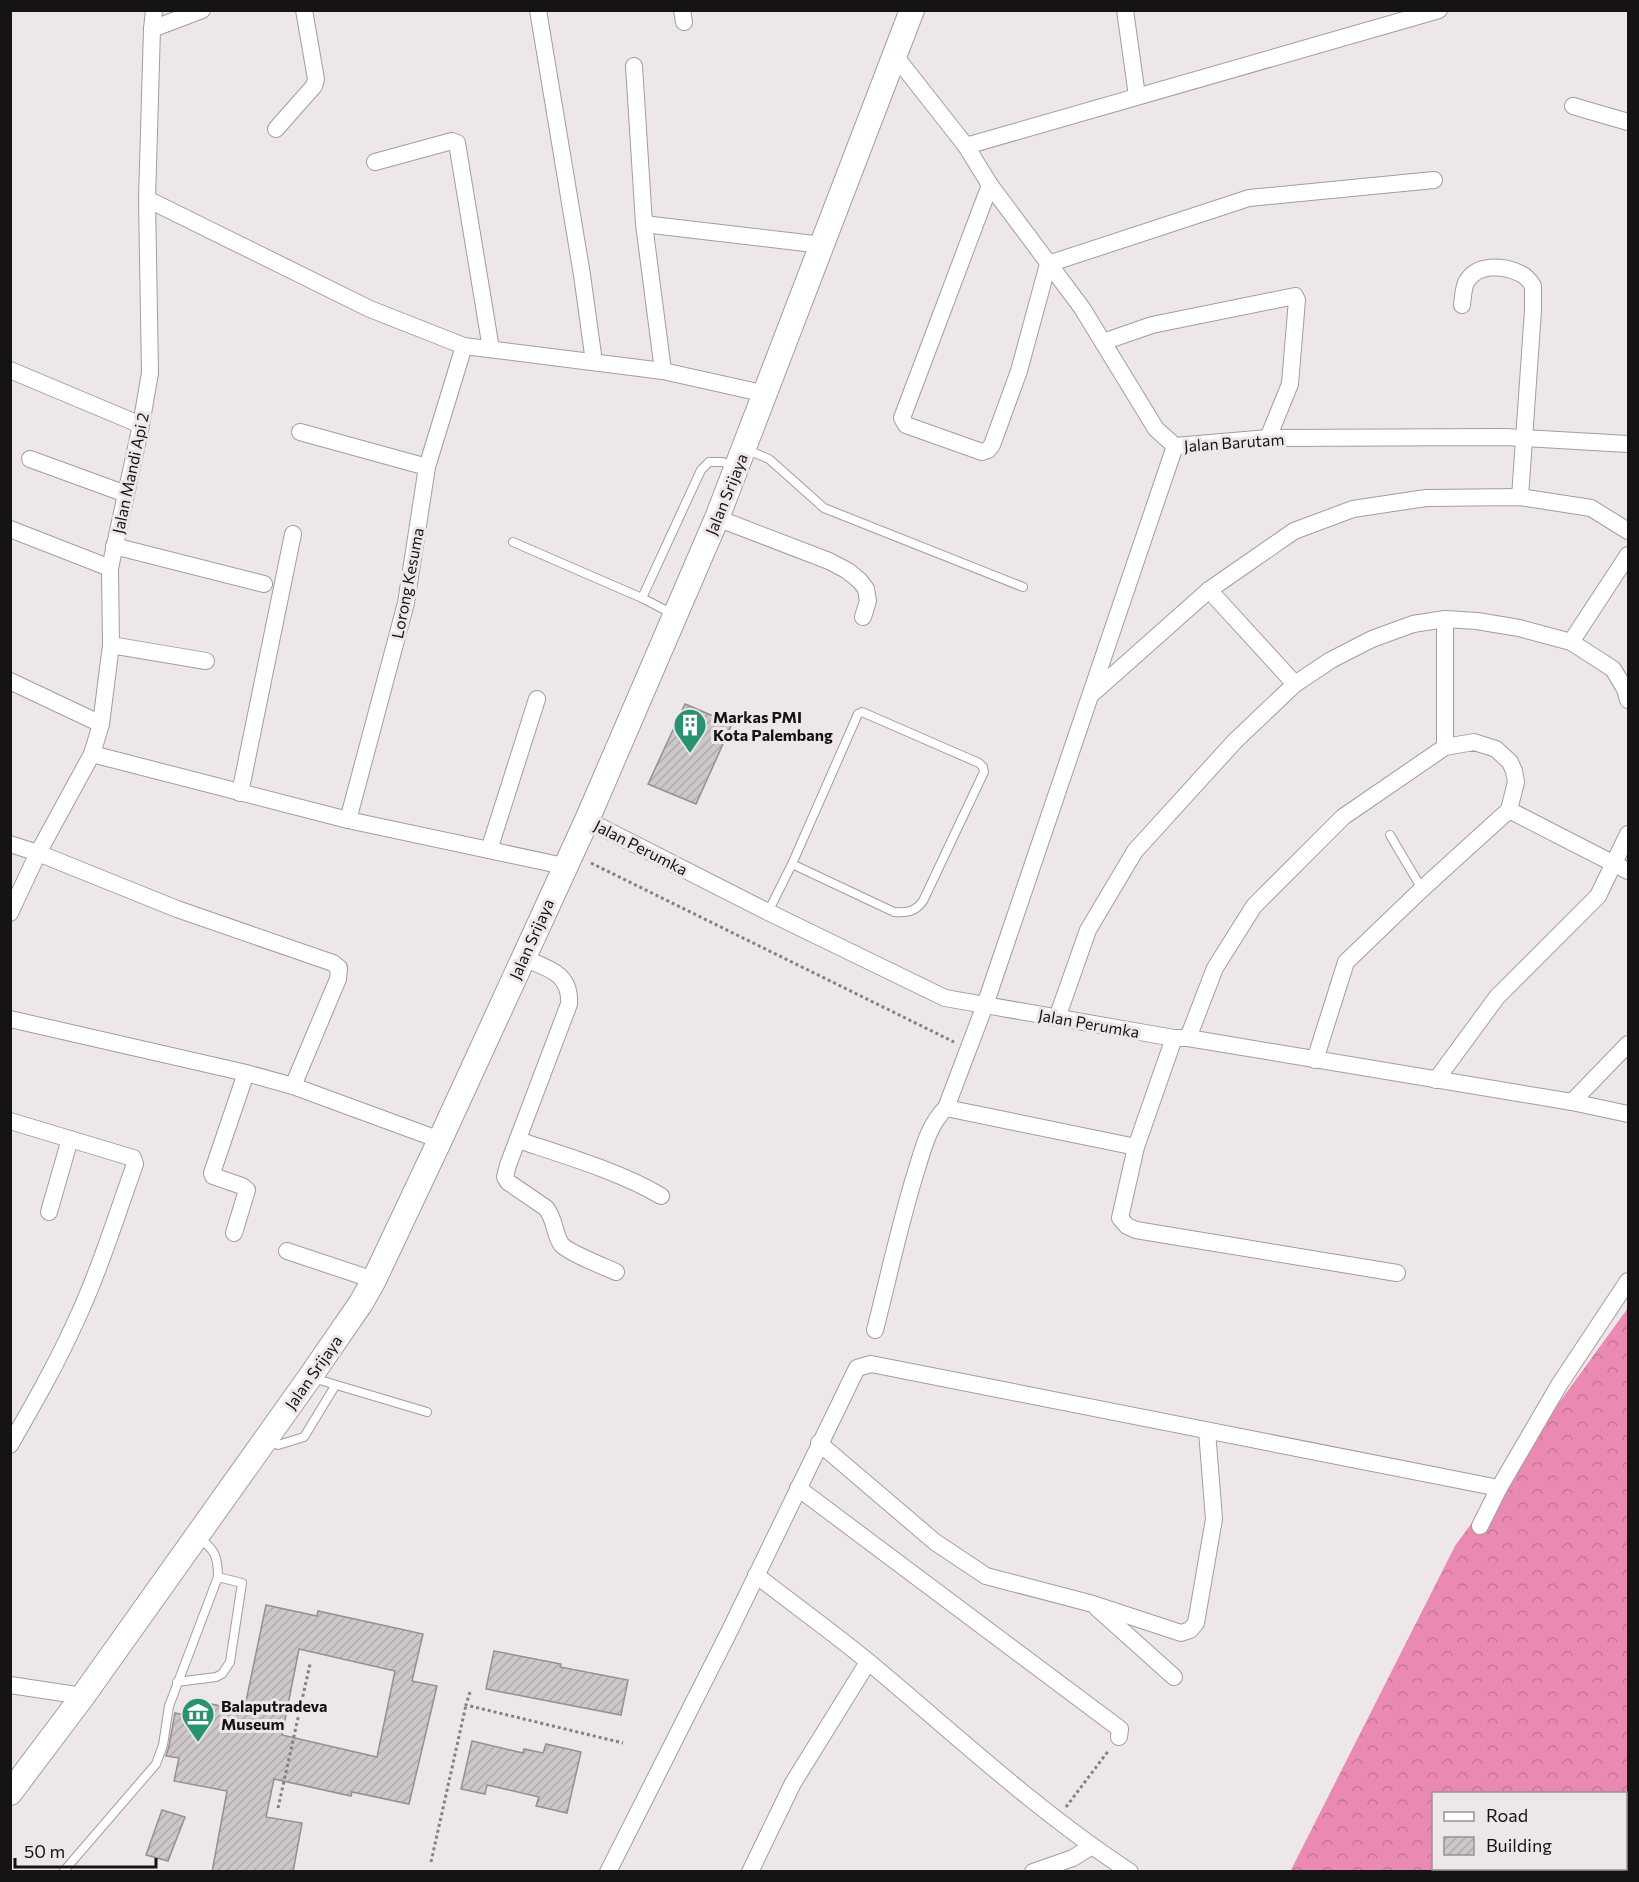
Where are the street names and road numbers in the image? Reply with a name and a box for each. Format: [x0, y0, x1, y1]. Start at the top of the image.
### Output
street label: Jalan Mandi Api 2 [108, 411, 152, 535]
street label: Jalan Barutam [1183, 429, 1285, 455]
street label: Jalan Srijaya [701, 450, 751, 538]
street label: Lorong Kesuma [387, 526, 427, 640]
street label: Jalan Perumka [591, 815, 691, 879]
street label: Jalan Srijaya [505, 896, 557, 982]
street label: Jalan Perumka [1037, 1005, 1141, 1041]
street label: Jalan Srijaya [280, 1331, 346, 1413]

